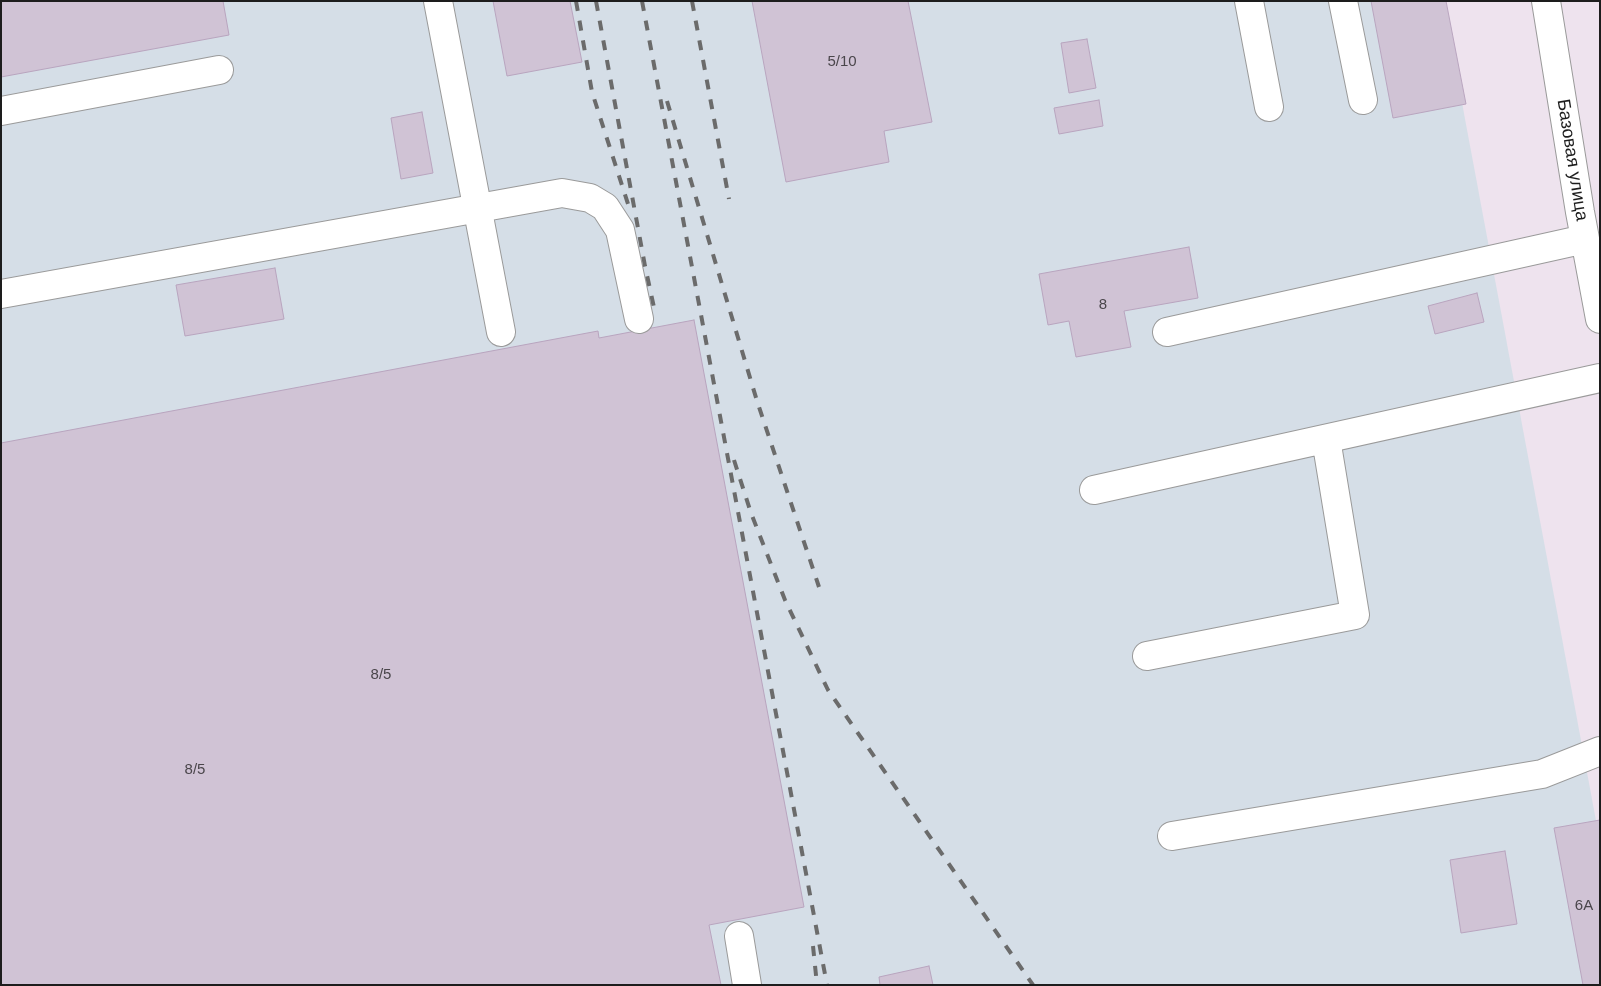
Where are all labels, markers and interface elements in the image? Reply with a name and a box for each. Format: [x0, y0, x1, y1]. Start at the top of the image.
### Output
house number: 5/10 [827, 53, 857, 71]
street label: Базовая улица [1552, 97, 1592, 223]
house number: 8 [1099, 296, 1107, 314]
house number: 8/5 [371, 666, 391, 684]
house number: 8/5 [185, 761, 205, 779]
house number: 6А [1575, 897, 1593, 915]

